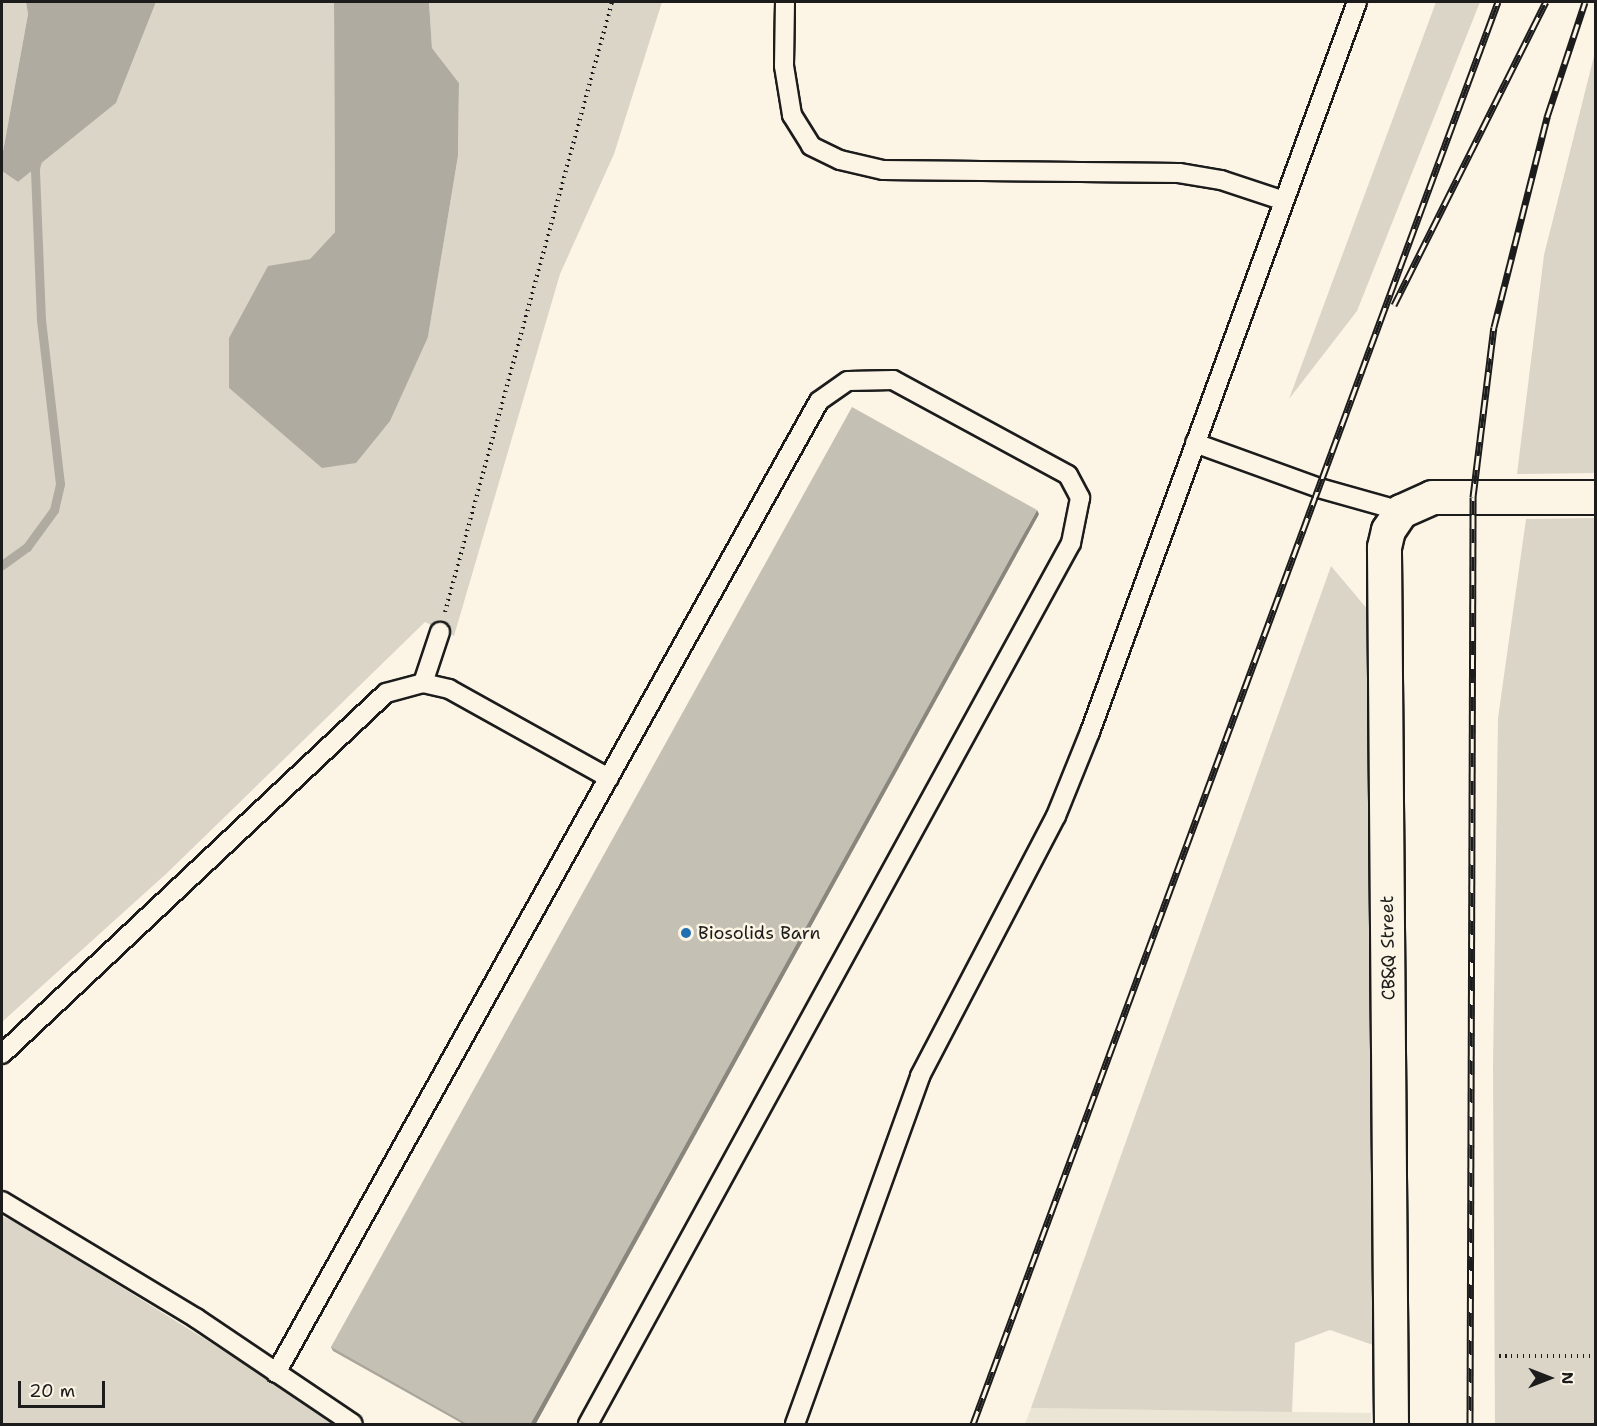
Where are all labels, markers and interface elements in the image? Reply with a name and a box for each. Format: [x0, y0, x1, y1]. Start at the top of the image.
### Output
street label: CB&Q Street [1376, 895, 1400, 1001]
place label: Biosolids Barn [698, 922, 820, 944]
marker: Biosolids Barn [679, 926, 693, 940]
north arrow [1519, 1348, 1579, 1408]
scale bar [21, 1369, 108, 1407]
text: N [1557, 1372, 1578, 1384]
text: 20 m [29, 1379, 75, 1403]

